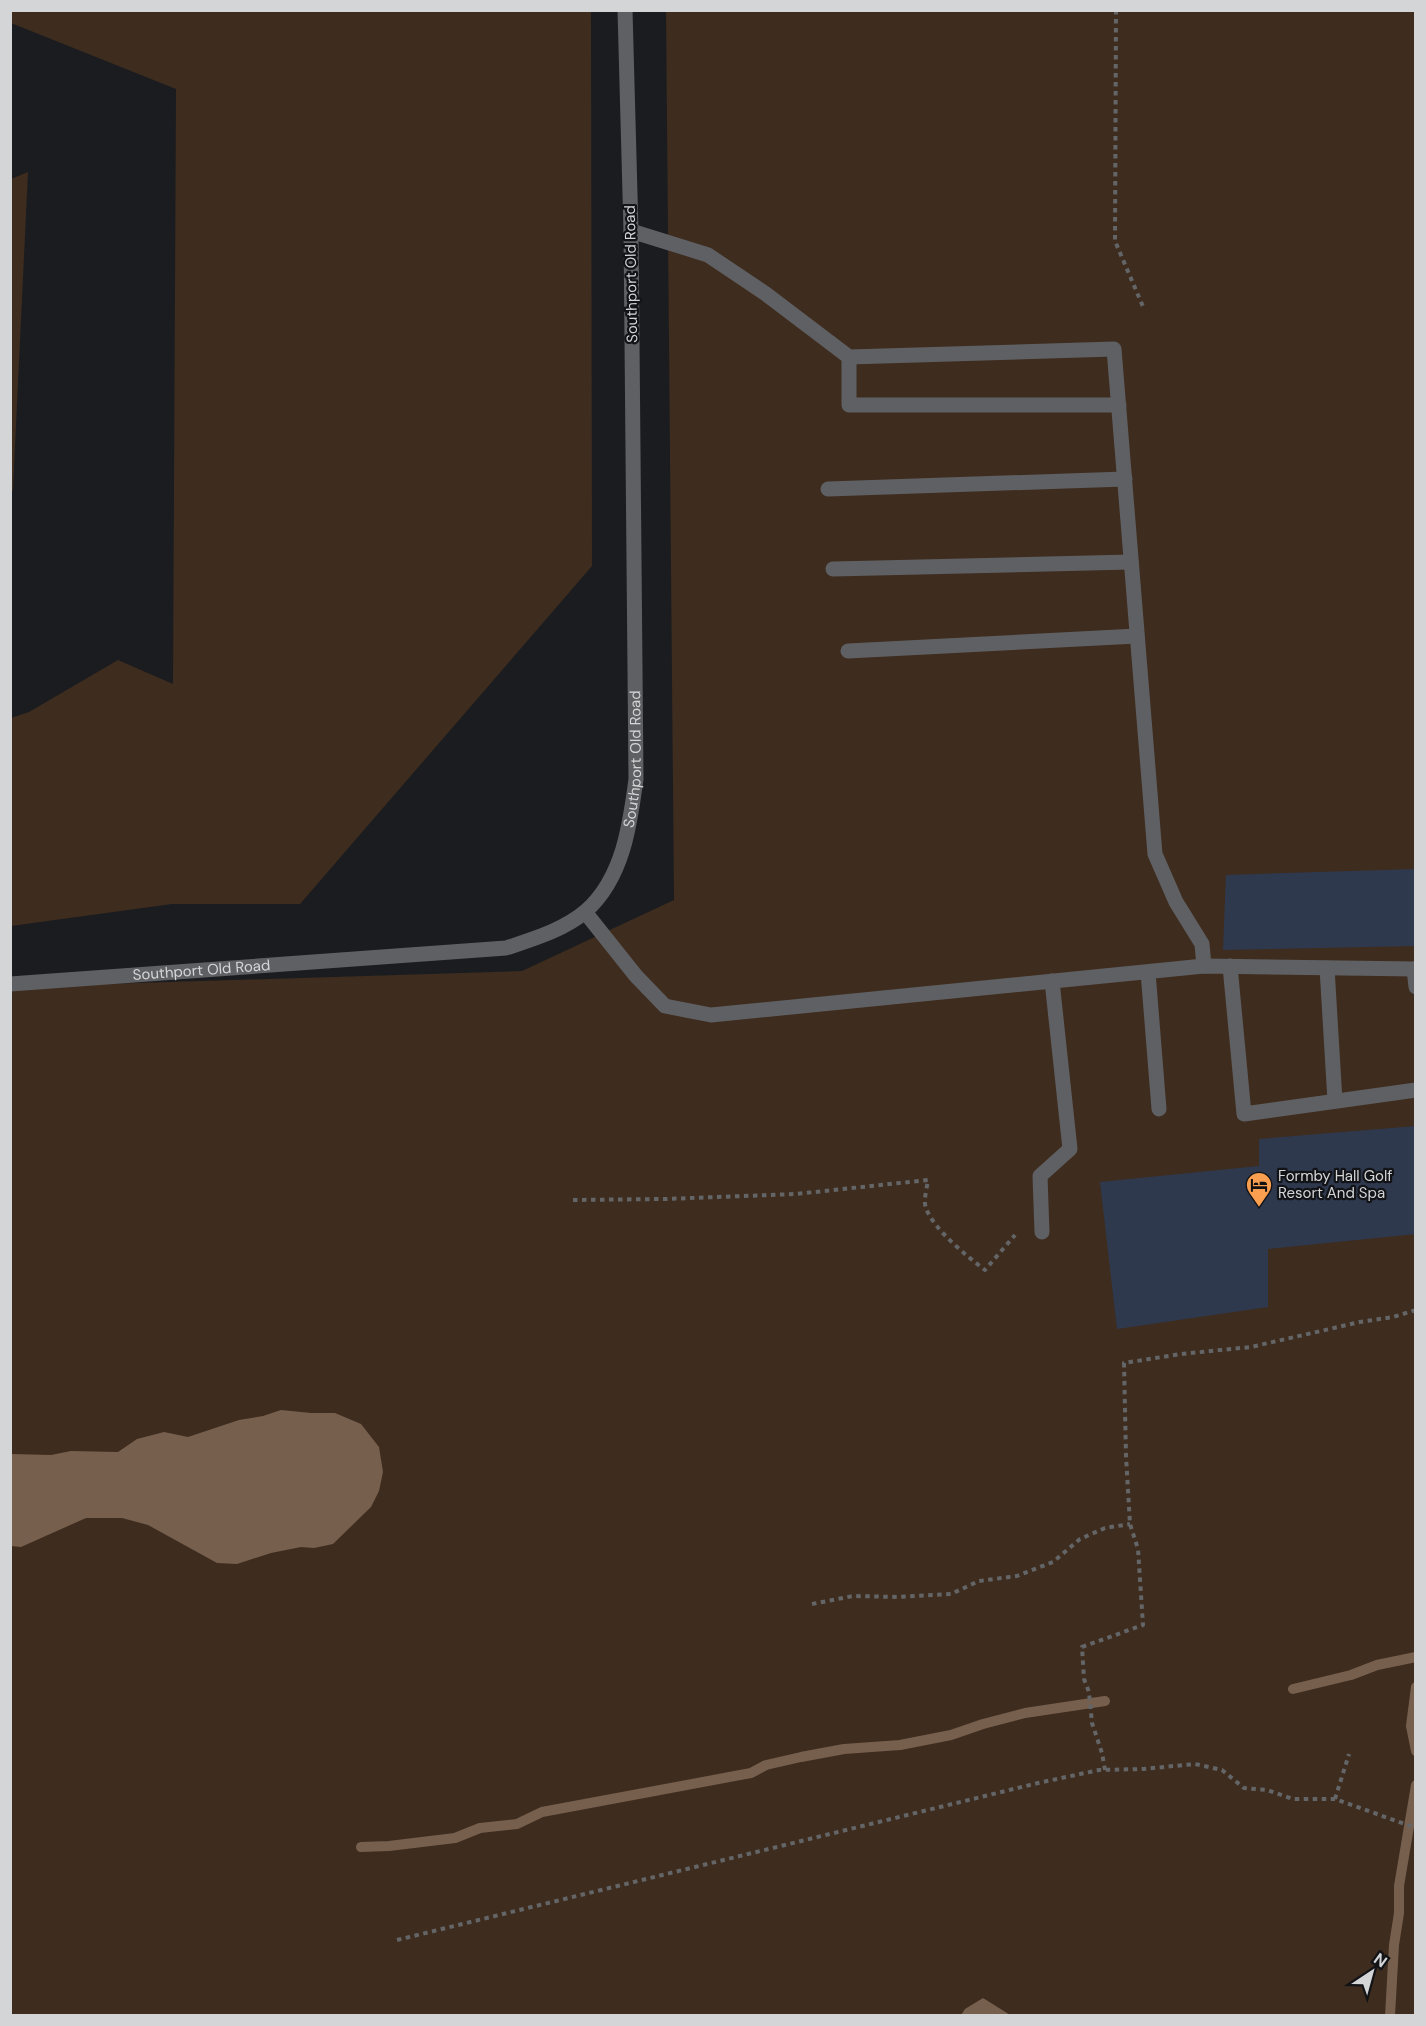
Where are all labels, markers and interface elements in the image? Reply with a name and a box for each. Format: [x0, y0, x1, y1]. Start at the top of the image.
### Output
street label: Southport Old Road [620, 205, 642, 343]
street label: Southport Old Road [619, 690, 646, 830]
street label: Southport Old Road [132, 955, 271, 985]
place label: Formby Hall Golf Resort And Spa [1278, 1166, 1392, 1203]
hotel icon: Formby Hall Golf Resort And Spa [1244, 1170, 1274, 1208]
north arrow [1342, 1942, 1402, 2002]
text: N [1370, 1948, 1391, 1972]

